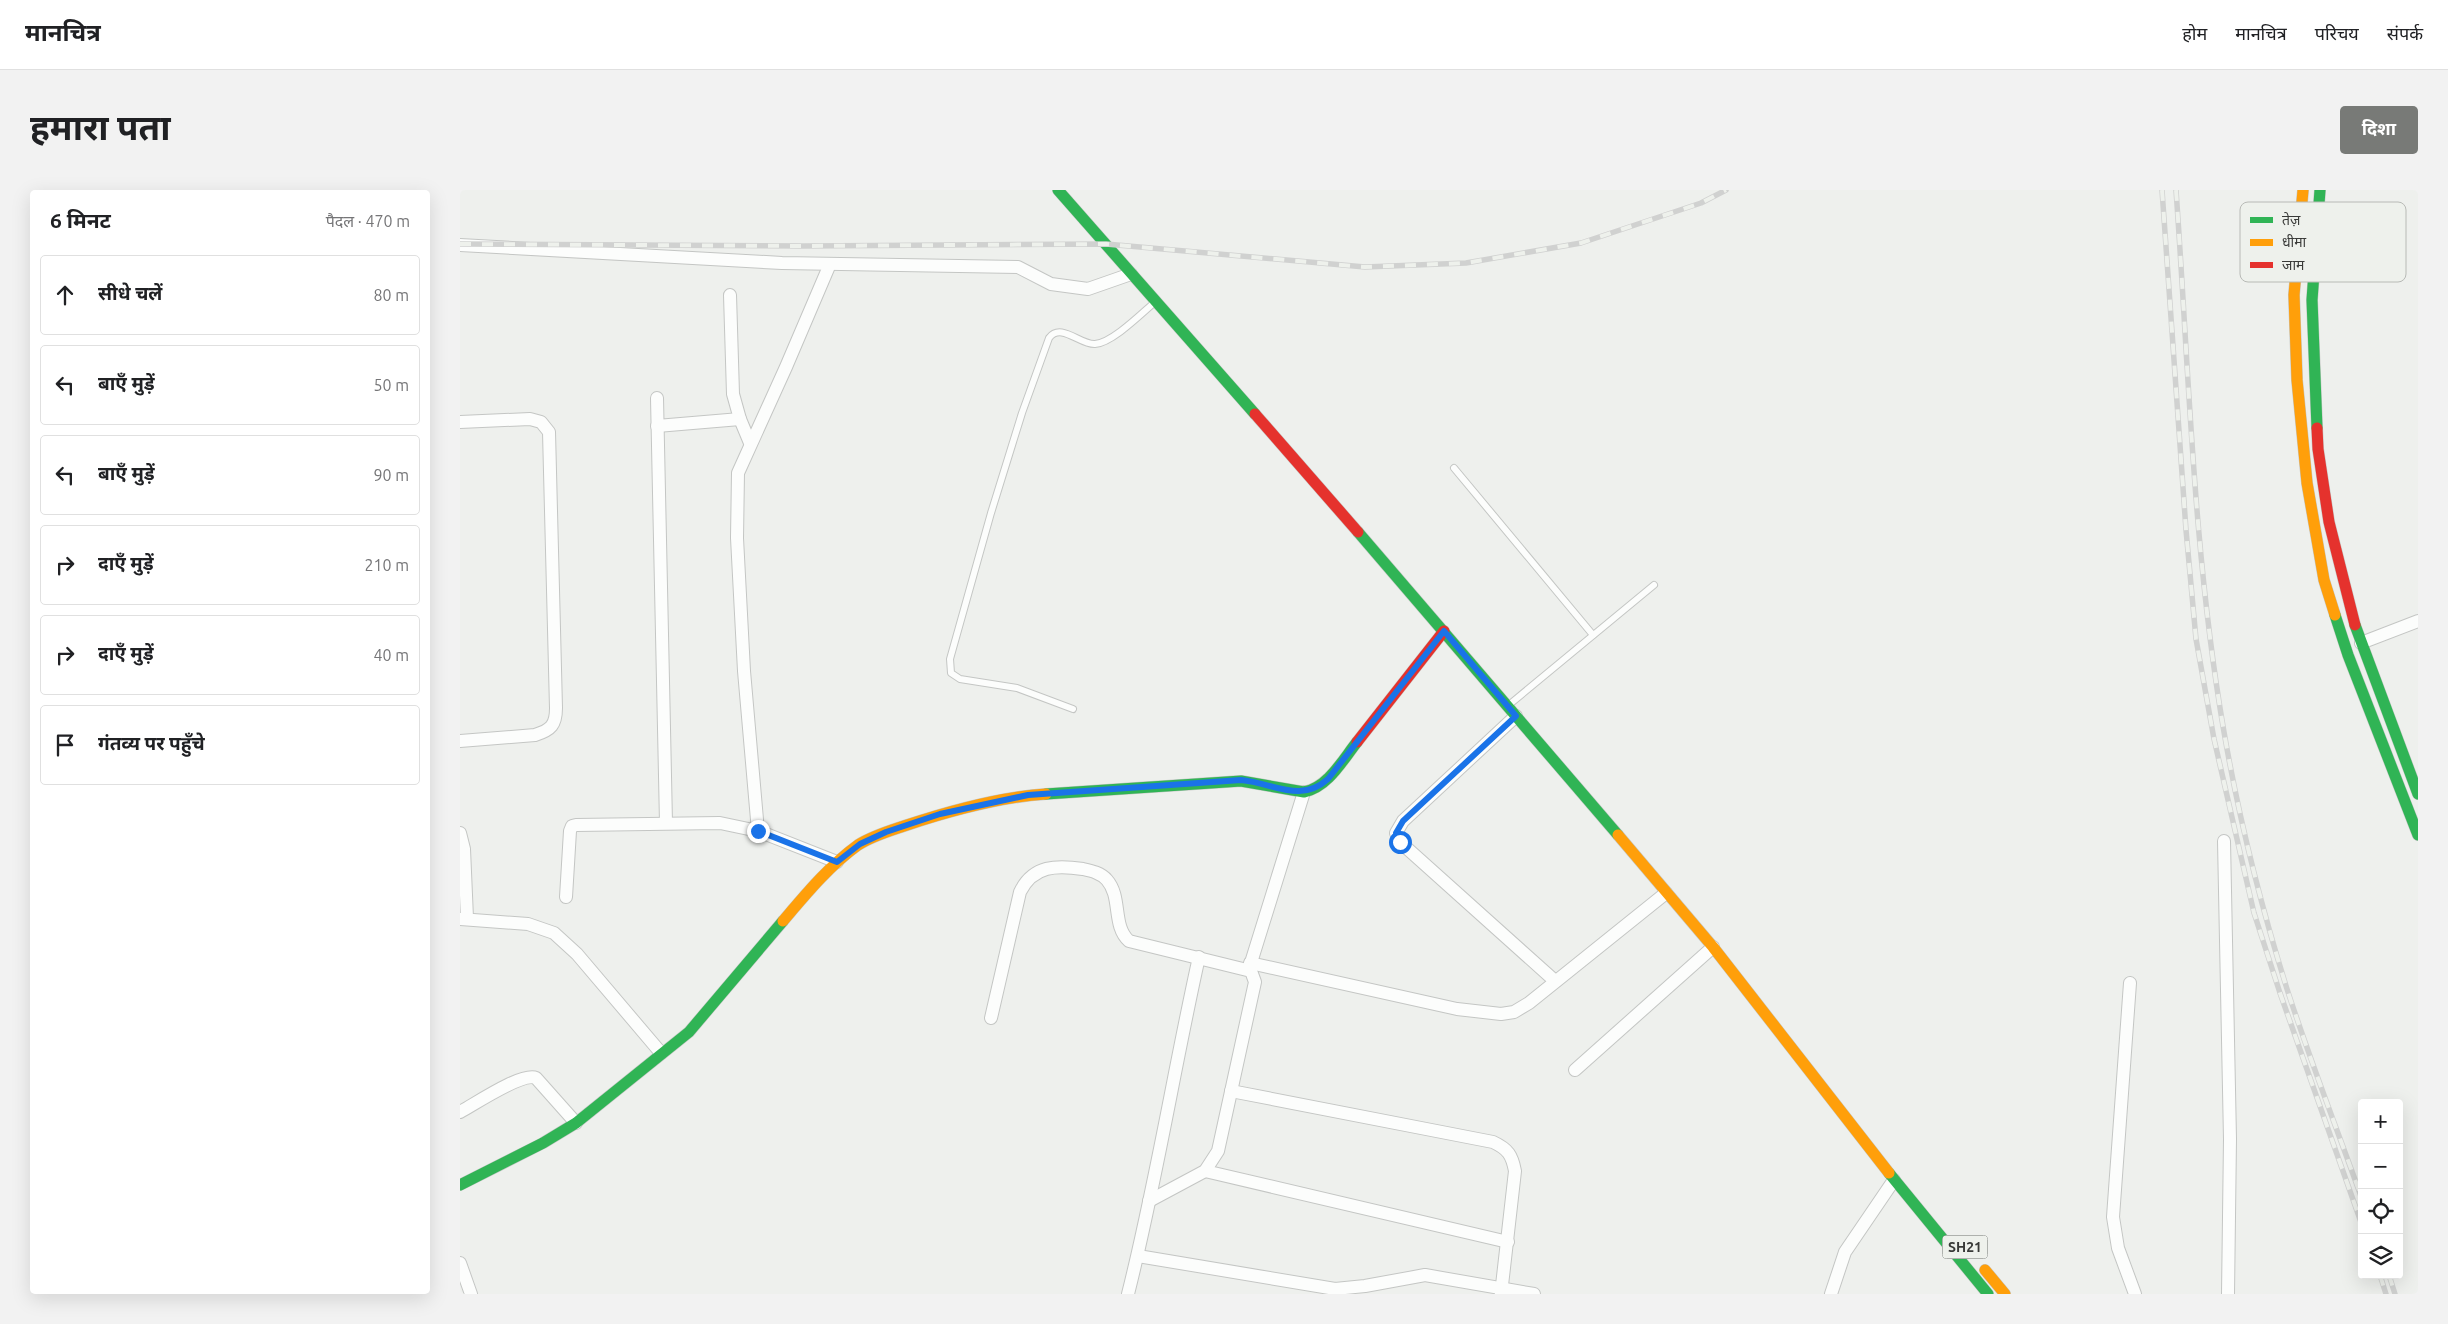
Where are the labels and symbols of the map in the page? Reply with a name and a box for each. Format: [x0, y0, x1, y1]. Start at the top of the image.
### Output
legend [2240, 202, 2406, 282]
text: तेज़ [2282, 211, 2301, 228]
text: धीमा [2282, 234, 2307, 250]
text: जाम [2282, 257, 2305, 273]
route end [747, 820, 770, 843]
route start [1389, 831, 1412, 854]
road number: SH21 [1942, 1236, 1988, 1258]

